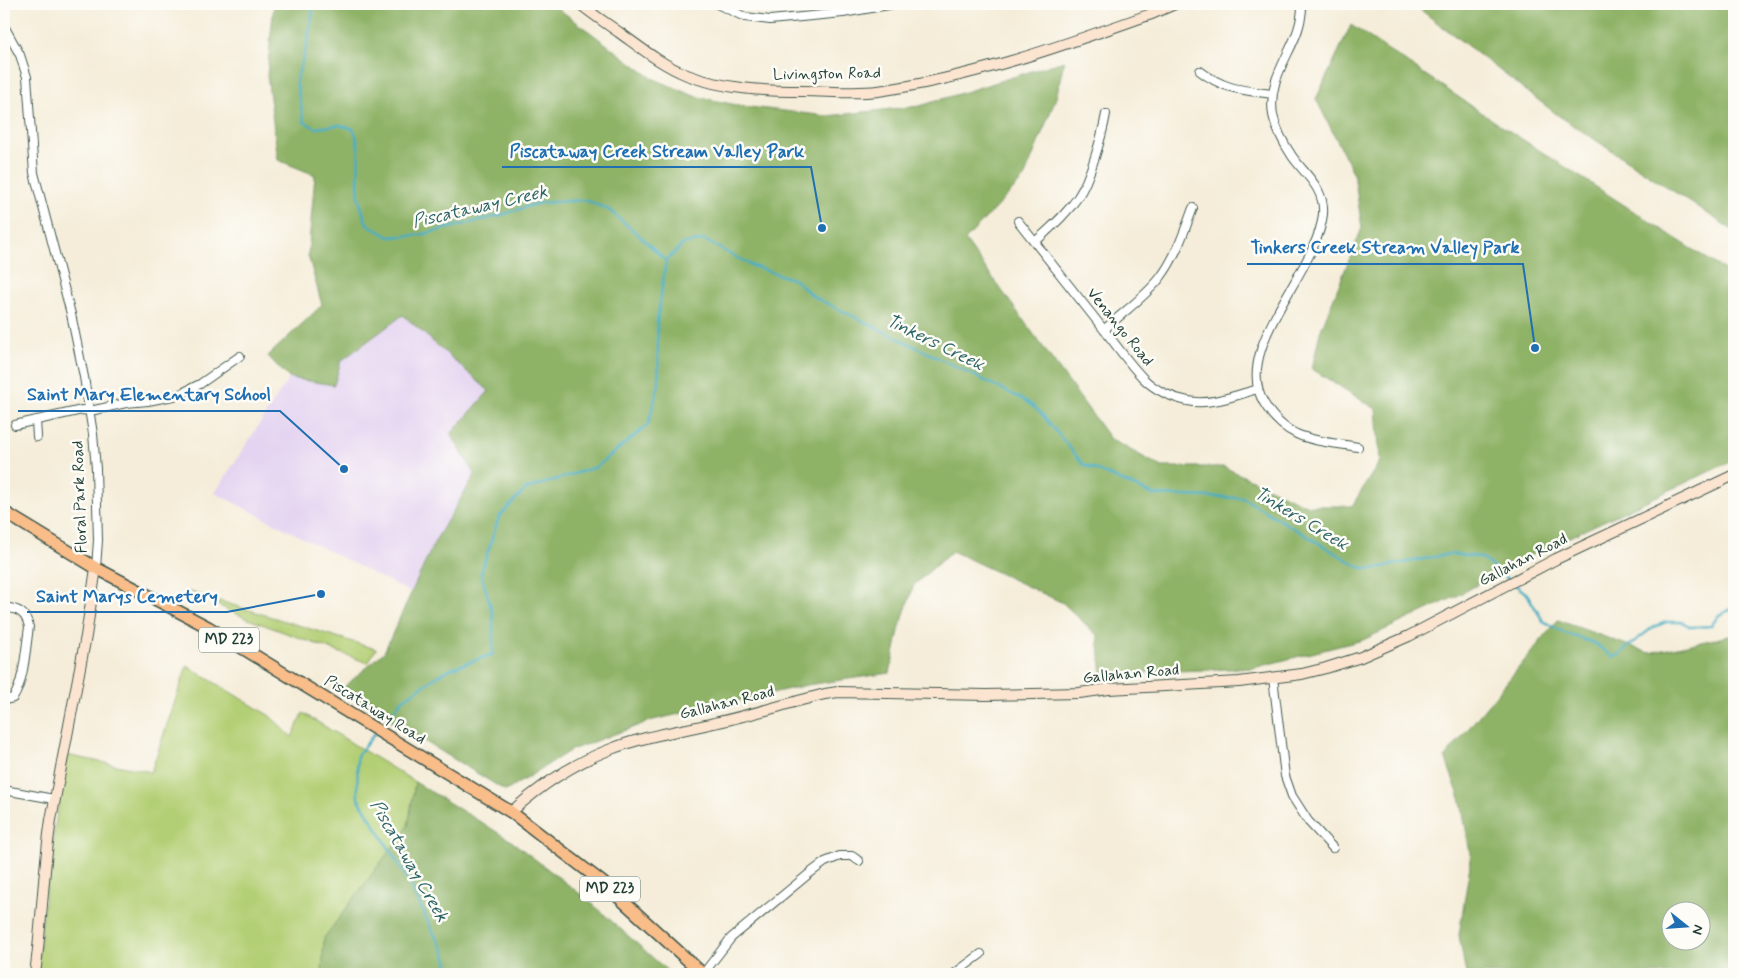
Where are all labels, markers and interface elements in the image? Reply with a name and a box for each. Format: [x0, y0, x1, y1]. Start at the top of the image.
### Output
street label: Livingston Road [773, 63, 881, 85]
callout: Piscataway Creek Stream Valley Park [502, 134, 811, 167]
text: Piscataway Creek Stream Valley Park [510, 140, 805, 164]
water label: Piscataway Creek [410, 180, 550, 234]
callout: Tinkers Creek Stream Valley Park [1247, 231, 1523, 264]
text: Tinkers Creek Stream Valley Park [1251, 236, 1519, 260]
street label: Venango Road [1082, 283, 1158, 371]
water label: Tinkers Creek [882, 309, 989, 377]
callout: Saint Mary Elementary School [18, 378, 280, 411]
text: Saint Mary Elementary School [27, 383, 271, 407]
street label: Floral Park Road [68, 440, 92, 554]
water label: Tinkers Creek [1249, 481, 1353, 557]
street label: Gallahan Road [1475, 529, 1571, 591]
callout: Saint Marys Cemetery [27, 579, 227, 612]
text: Saint Marys Cemetery [36, 585, 218, 609]
road number: MD 223 [199, 628, 259, 652]
street label: Gallahan Road [1082, 659, 1180, 689]
street label: Piscataway Road [320, 670, 430, 750]
street label: Gallahan Road [677, 681, 777, 725]
water label: Piscataway Creek [364, 795, 454, 927]
road number: MD 223 [580, 876, 640, 902]
north arrow [1660, 900, 1710, 950]
text: N [1688, 922, 1707, 937]

